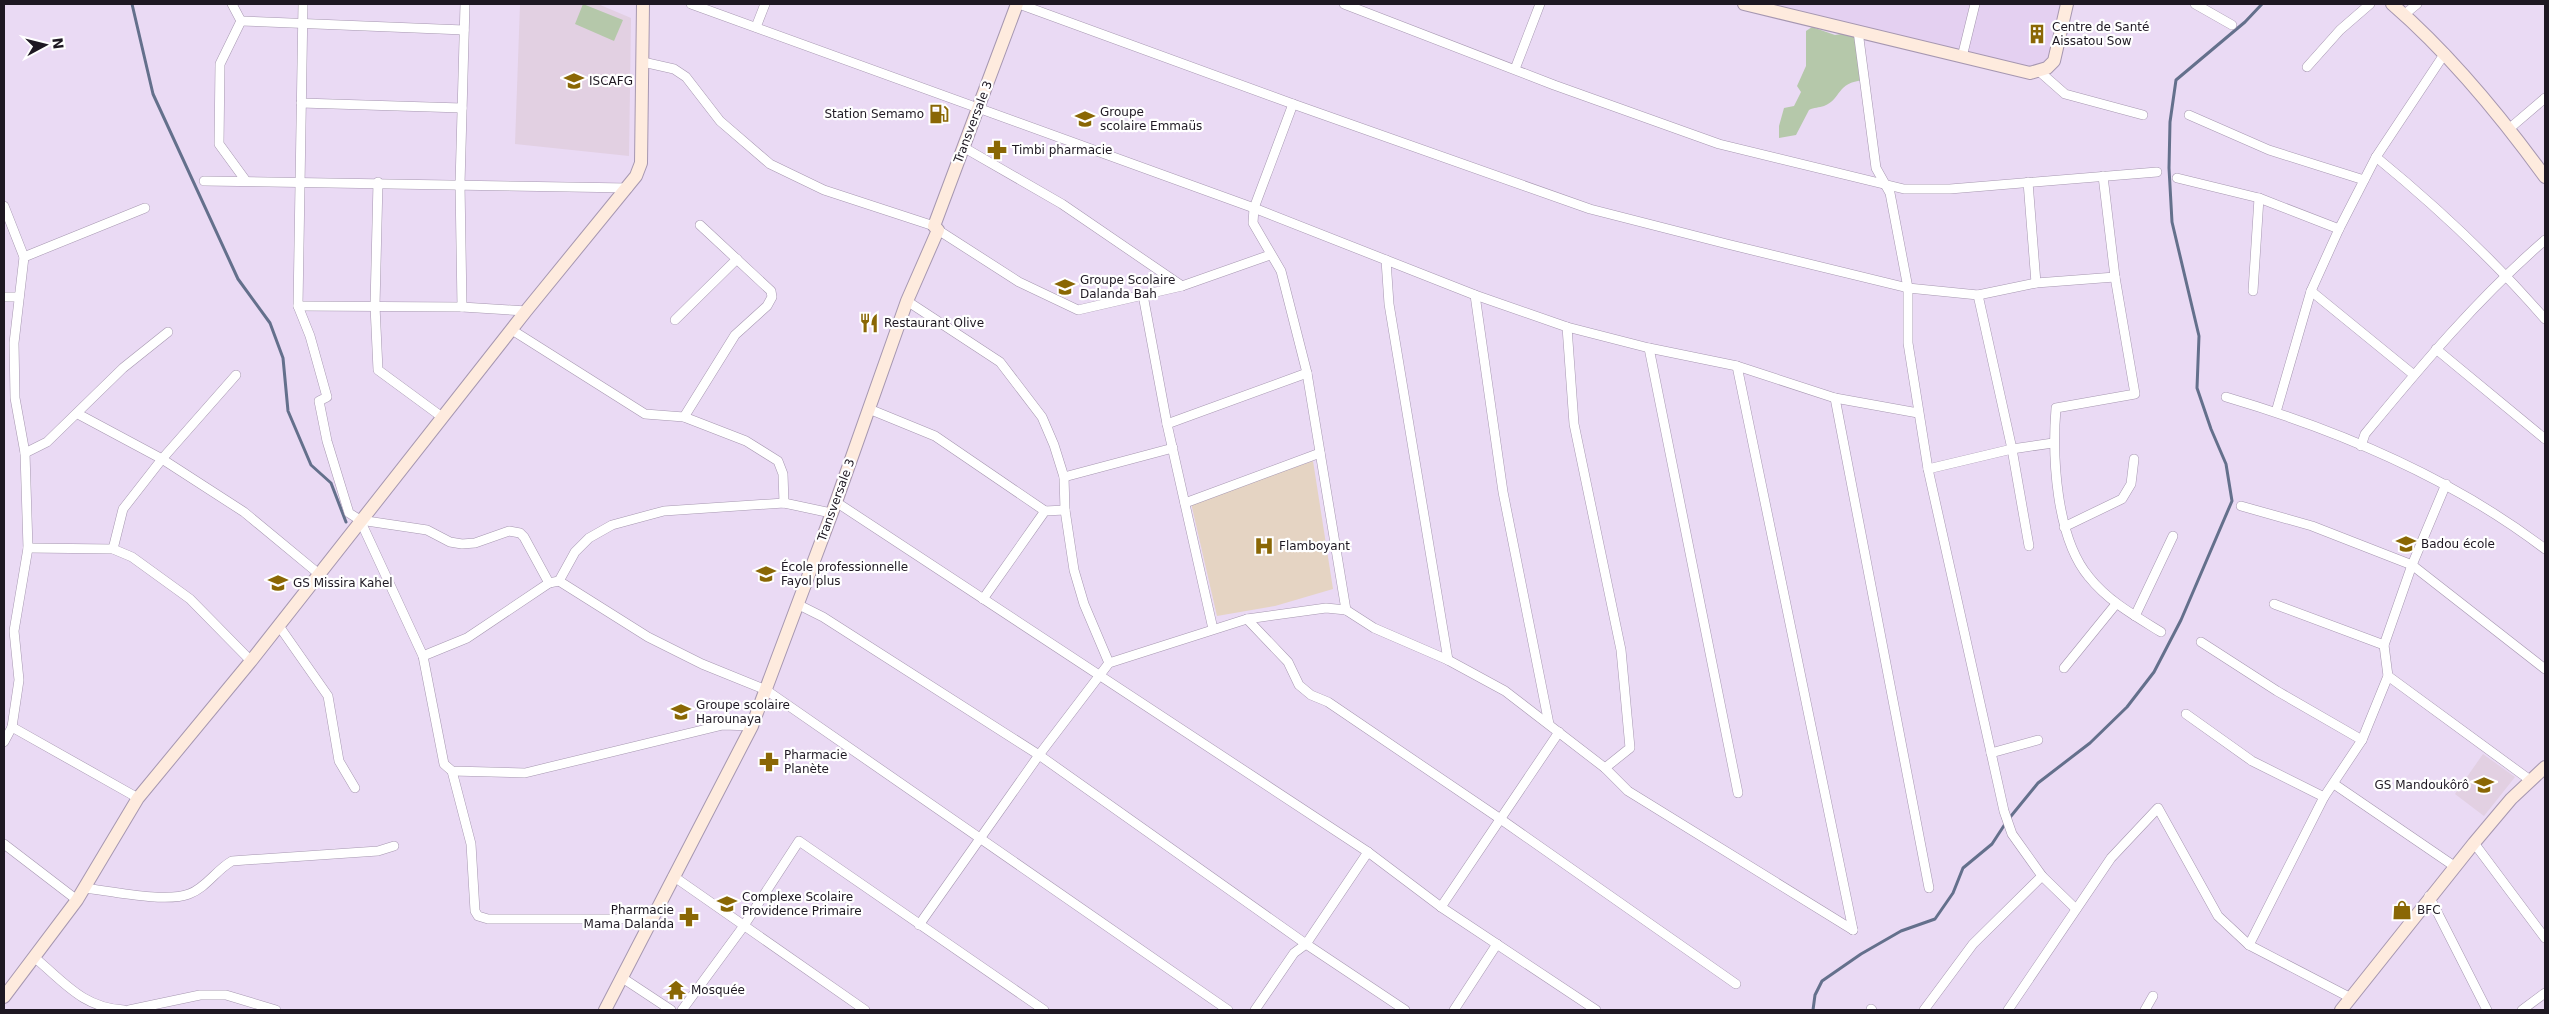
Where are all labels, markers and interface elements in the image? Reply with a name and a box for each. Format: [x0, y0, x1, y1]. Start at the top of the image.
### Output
north arrow [20, 20, 70, 70]
place label: Centre de Santé Aissatou Sow [2052, 20, 2149, 48]
building icon: Centre de Santé Aissatou Sow [2026, 23, 2048, 45]
text: N [49, 37, 67, 50]
school or university icon: ISCAFG [563, 70, 585, 92]
place label: ISCAFG [589, 74, 633, 88]
street label: Transversale 3 [951, 79, 995, 166]
fuel station icon: Station Semamo [928, 103, 950, 125]
place label: Groupe scolaire Emmaüs [1100, 105, 1202, 133]
place label: Station Semamo [824, 107, 924, 121]
school or university icon: Groupe scolaire Emmaüs [1074, 108, 1096, 130]
pharmacy icon: Timbi pharmacie [986, 139, 1008, 161]
place label: Timbi pharmacie [1011, 143, 1112, 157]
place label: Groupe Scolaire Dalanda Bah [1080, 273, 1175, 301]
school or university icon: Groupe Scolaire Dalanda Bah [1054, 276, 1076, 298]
restaurant icon: Restaurant Olive [858, 312, 880, 334]
place label: Restaurant Olive [884, 316, 984, 330]
street label: Transversale 3 [814, 457, 857, 544]
school or university icon: Badou école [2395, 533, 2417, 555]
hospital icon: Flamboyant [1253, 535, 1275, 557]
place label: Badou école [2421, 537, 2495, 551]
place label: Flamboyant [1279, 539, 1350, 553]
place label: École professionnelle Fayol plus [781, 559, 908, 588]
school or university icon: École professionnelle Fayol plus [755, 563, 777, 585]
school or university icon: GS Missira Kahel [267, 572, 289, 594]
place label: GS Missira Kahel [293, 576, 393, 590]
place label: Groupe scolaire Harounaya [696, 698, 790, 726]
school or university icon: Groupe scolaire Harounaya [670, 701, 692, 723]
place label: Pharmacie Planète [784, 748, 847, 776]
pharmacy icon: Pharmacie Planète [758, 751, 780, 773]
school or university icon: GS Mandoukôrô [2473, 774, 2495, 796]
place label: GS Mandoukôrô [2375, 778, 2469, 792]
place label: Complexe Scolaire Providence Primaire [742, 890, 862, 918]
school or university icon: Complexe Scolaire Providence Primaire [716, 893, 738, 915]
shop icon: BFC [2391, 899, 2413, 921]
place label: Pharmacie Mama Dalanda [584, 903, 674, 931]
place label: BFC [2417, 903, 2441, 917]
pharmacy icon: Pharmacie Mama Dalanda [678, 906, 700, 928]
temple icon: Mosquée [665, 979, 687, 1001]
place label: Mosquée [691, 983, 745, 997]

